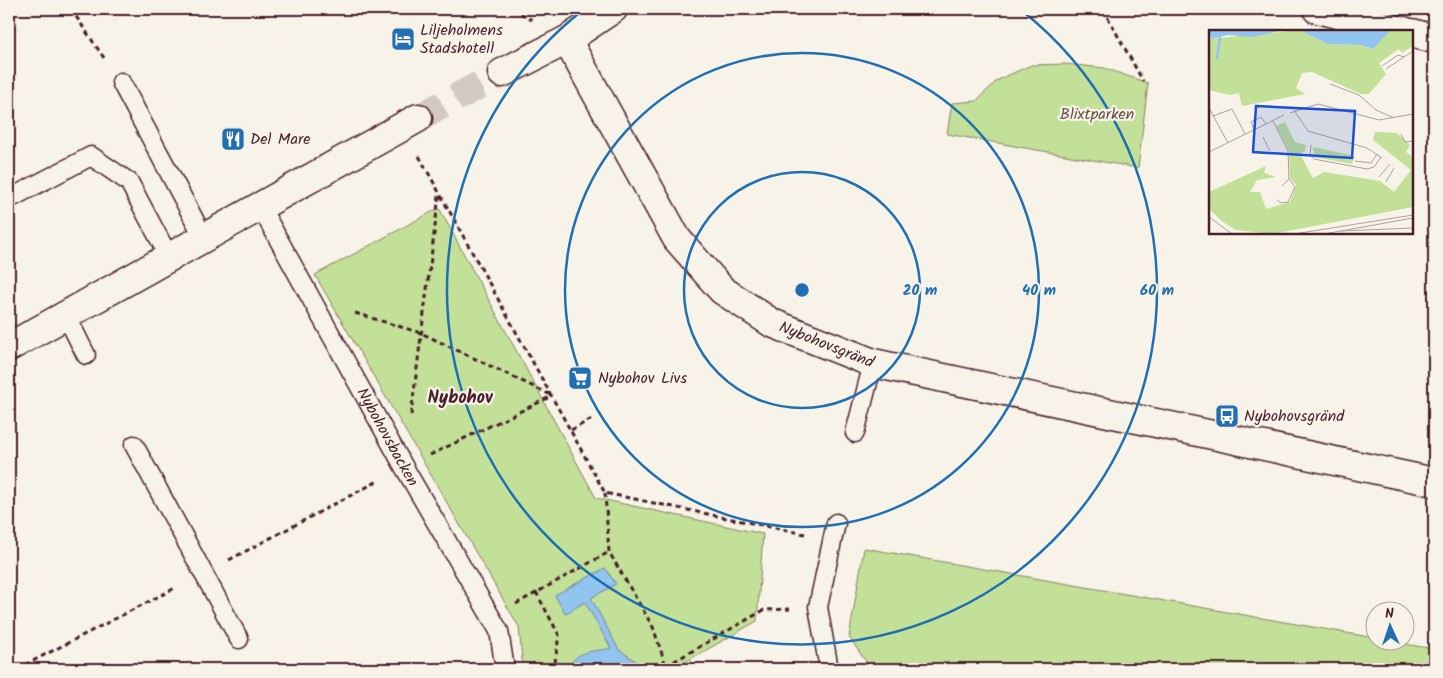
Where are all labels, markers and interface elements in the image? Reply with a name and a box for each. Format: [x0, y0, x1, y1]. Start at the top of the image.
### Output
place label: Liljeholmens Stadshotell [420, 18, 503, 61]
hotel icon: Liljeholmens Stadshotell [390, 26, 416, 52]
inset map [1209, 30, 1413, 234]
park label: Blixtparken [1060, 102, 1134, 127]
restaurant icon: Del Mare [220, 126, 246, 152]
place label: Del Mare [250, 127, 310, 152]
text: 20 m [903, 279, 937, 303]
text: 40 m [1022, 279, 1056, 303]
text: 60 m [1140, 279, 1174, 303]
centre of rings [793, 281, 811, 299]
street label: Nybohovsgränd [775, 315, 879, 375]
supermarket icon: Nybohov Livs [567, 365, 593, 391]
place label: Nybohov Livs [598, 366, 687, 391]
street label: Nybohovsbacken [350, 383, 425, 491]
district label: Nybohov [427, 384, 494, 413]
bus stop icon: Nybohovsgränd [1214, 403, 1240, 429]
place label: Nybohovsgränd [1244, 404, 1345, 429]
north arrow [1366, 600, 1416, 650]
text: N [1384, 603, 1395, 625]

